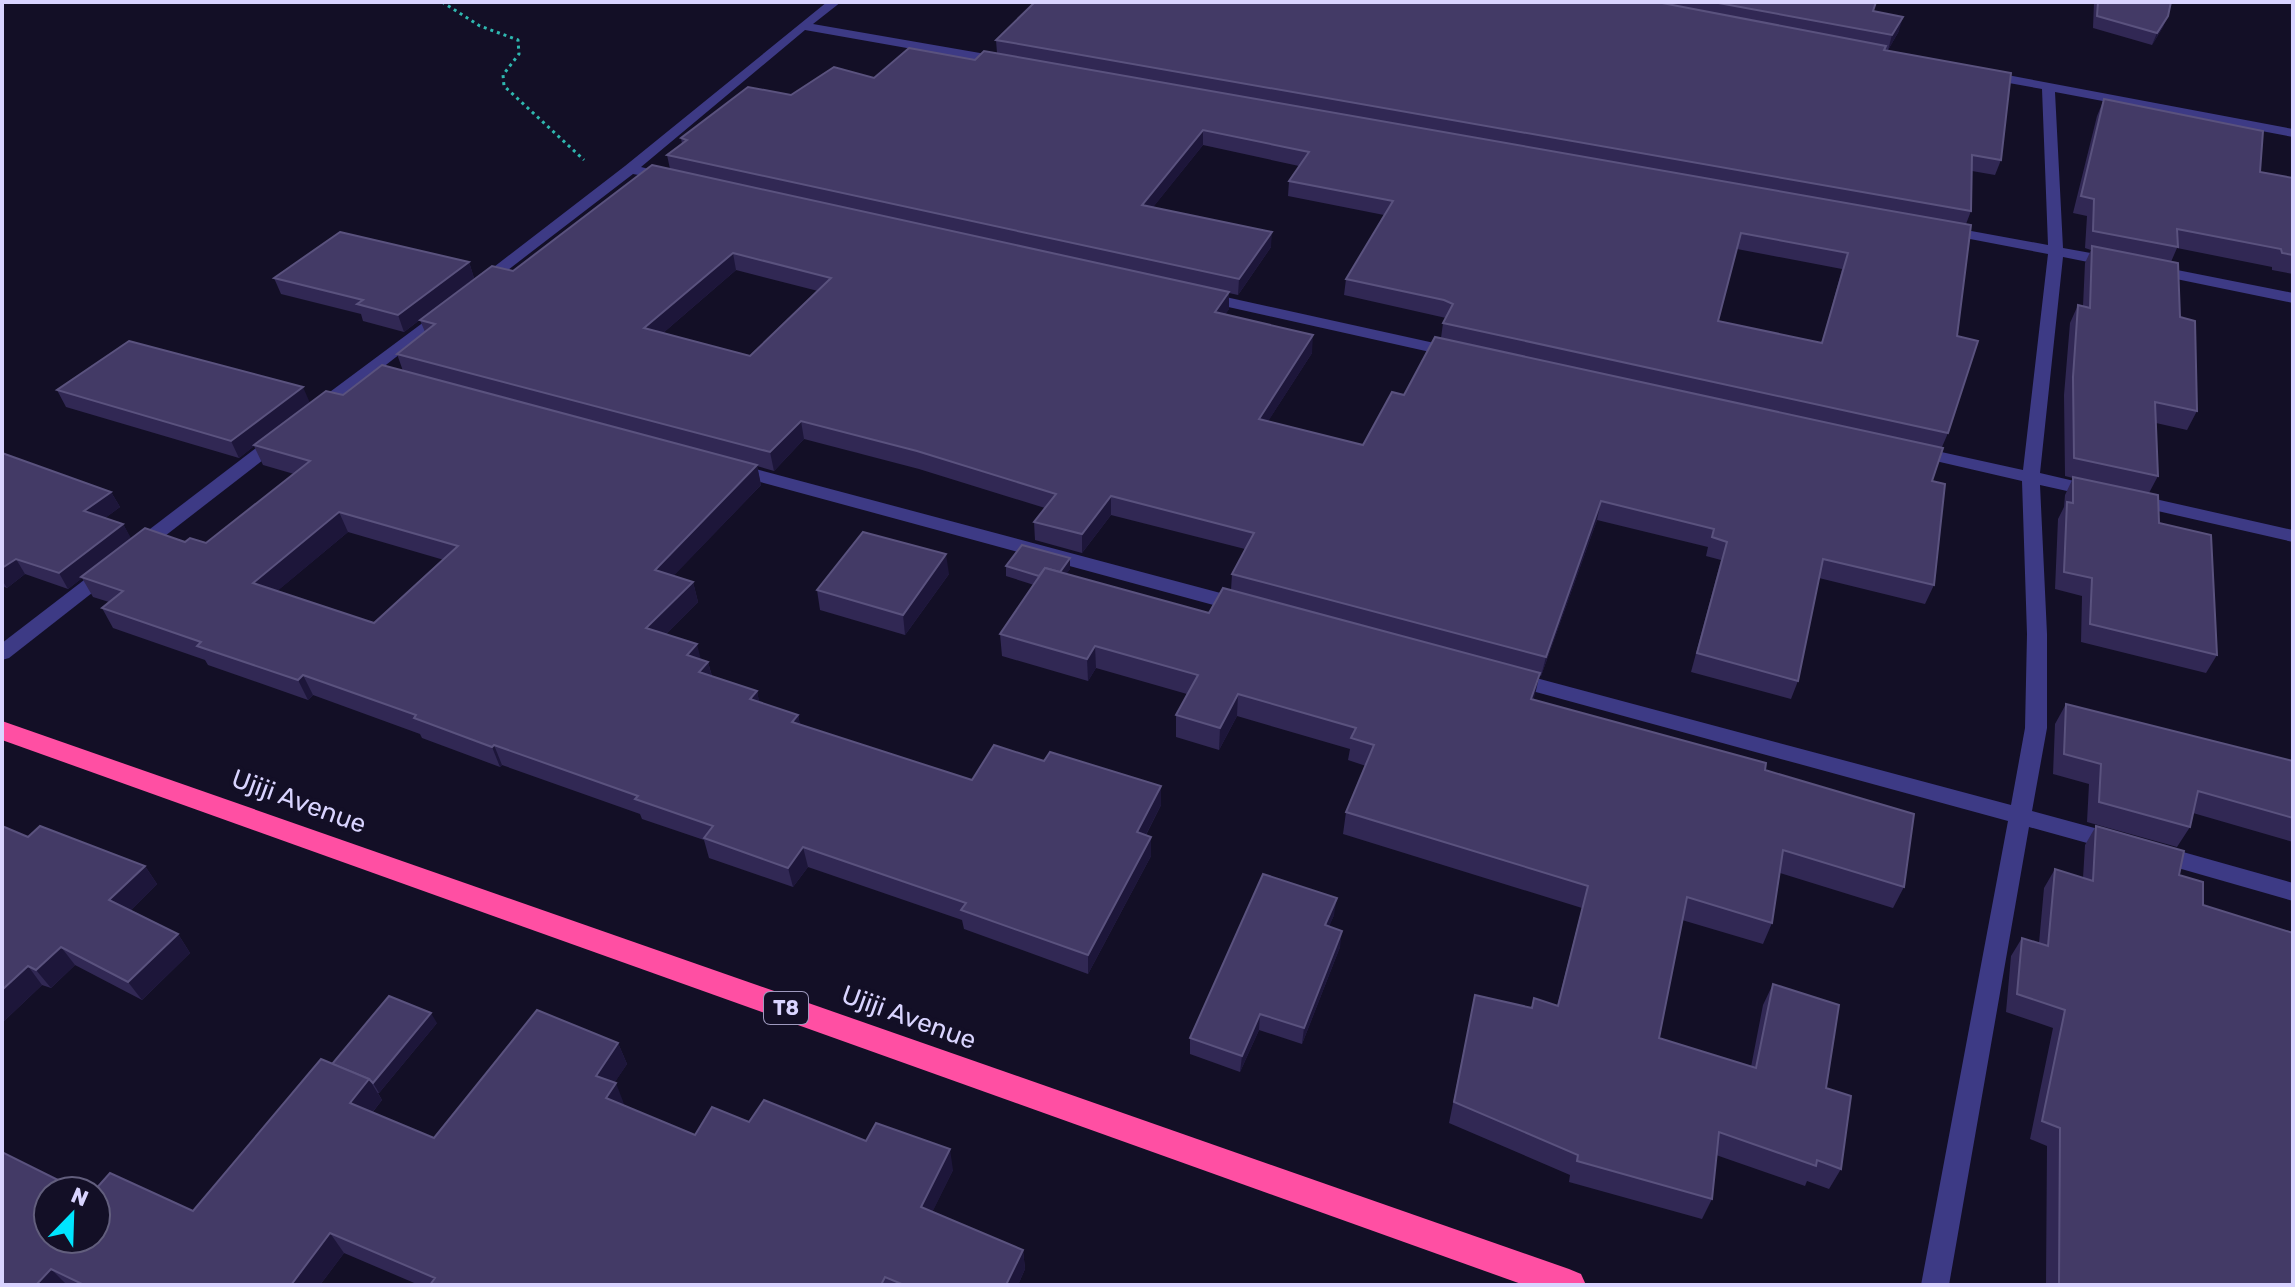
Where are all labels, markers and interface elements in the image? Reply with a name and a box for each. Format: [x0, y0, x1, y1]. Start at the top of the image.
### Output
street label: Ujiji Avenue [227, 763, 370, 840]
street label: Ujiji Avenue [837, 979, 980, 1056]
road number: T8 [764, 992, 808, 1024]
north arrow [32, 1175, 112, 1255]
text: N [67, 1182, 92, 1213]

